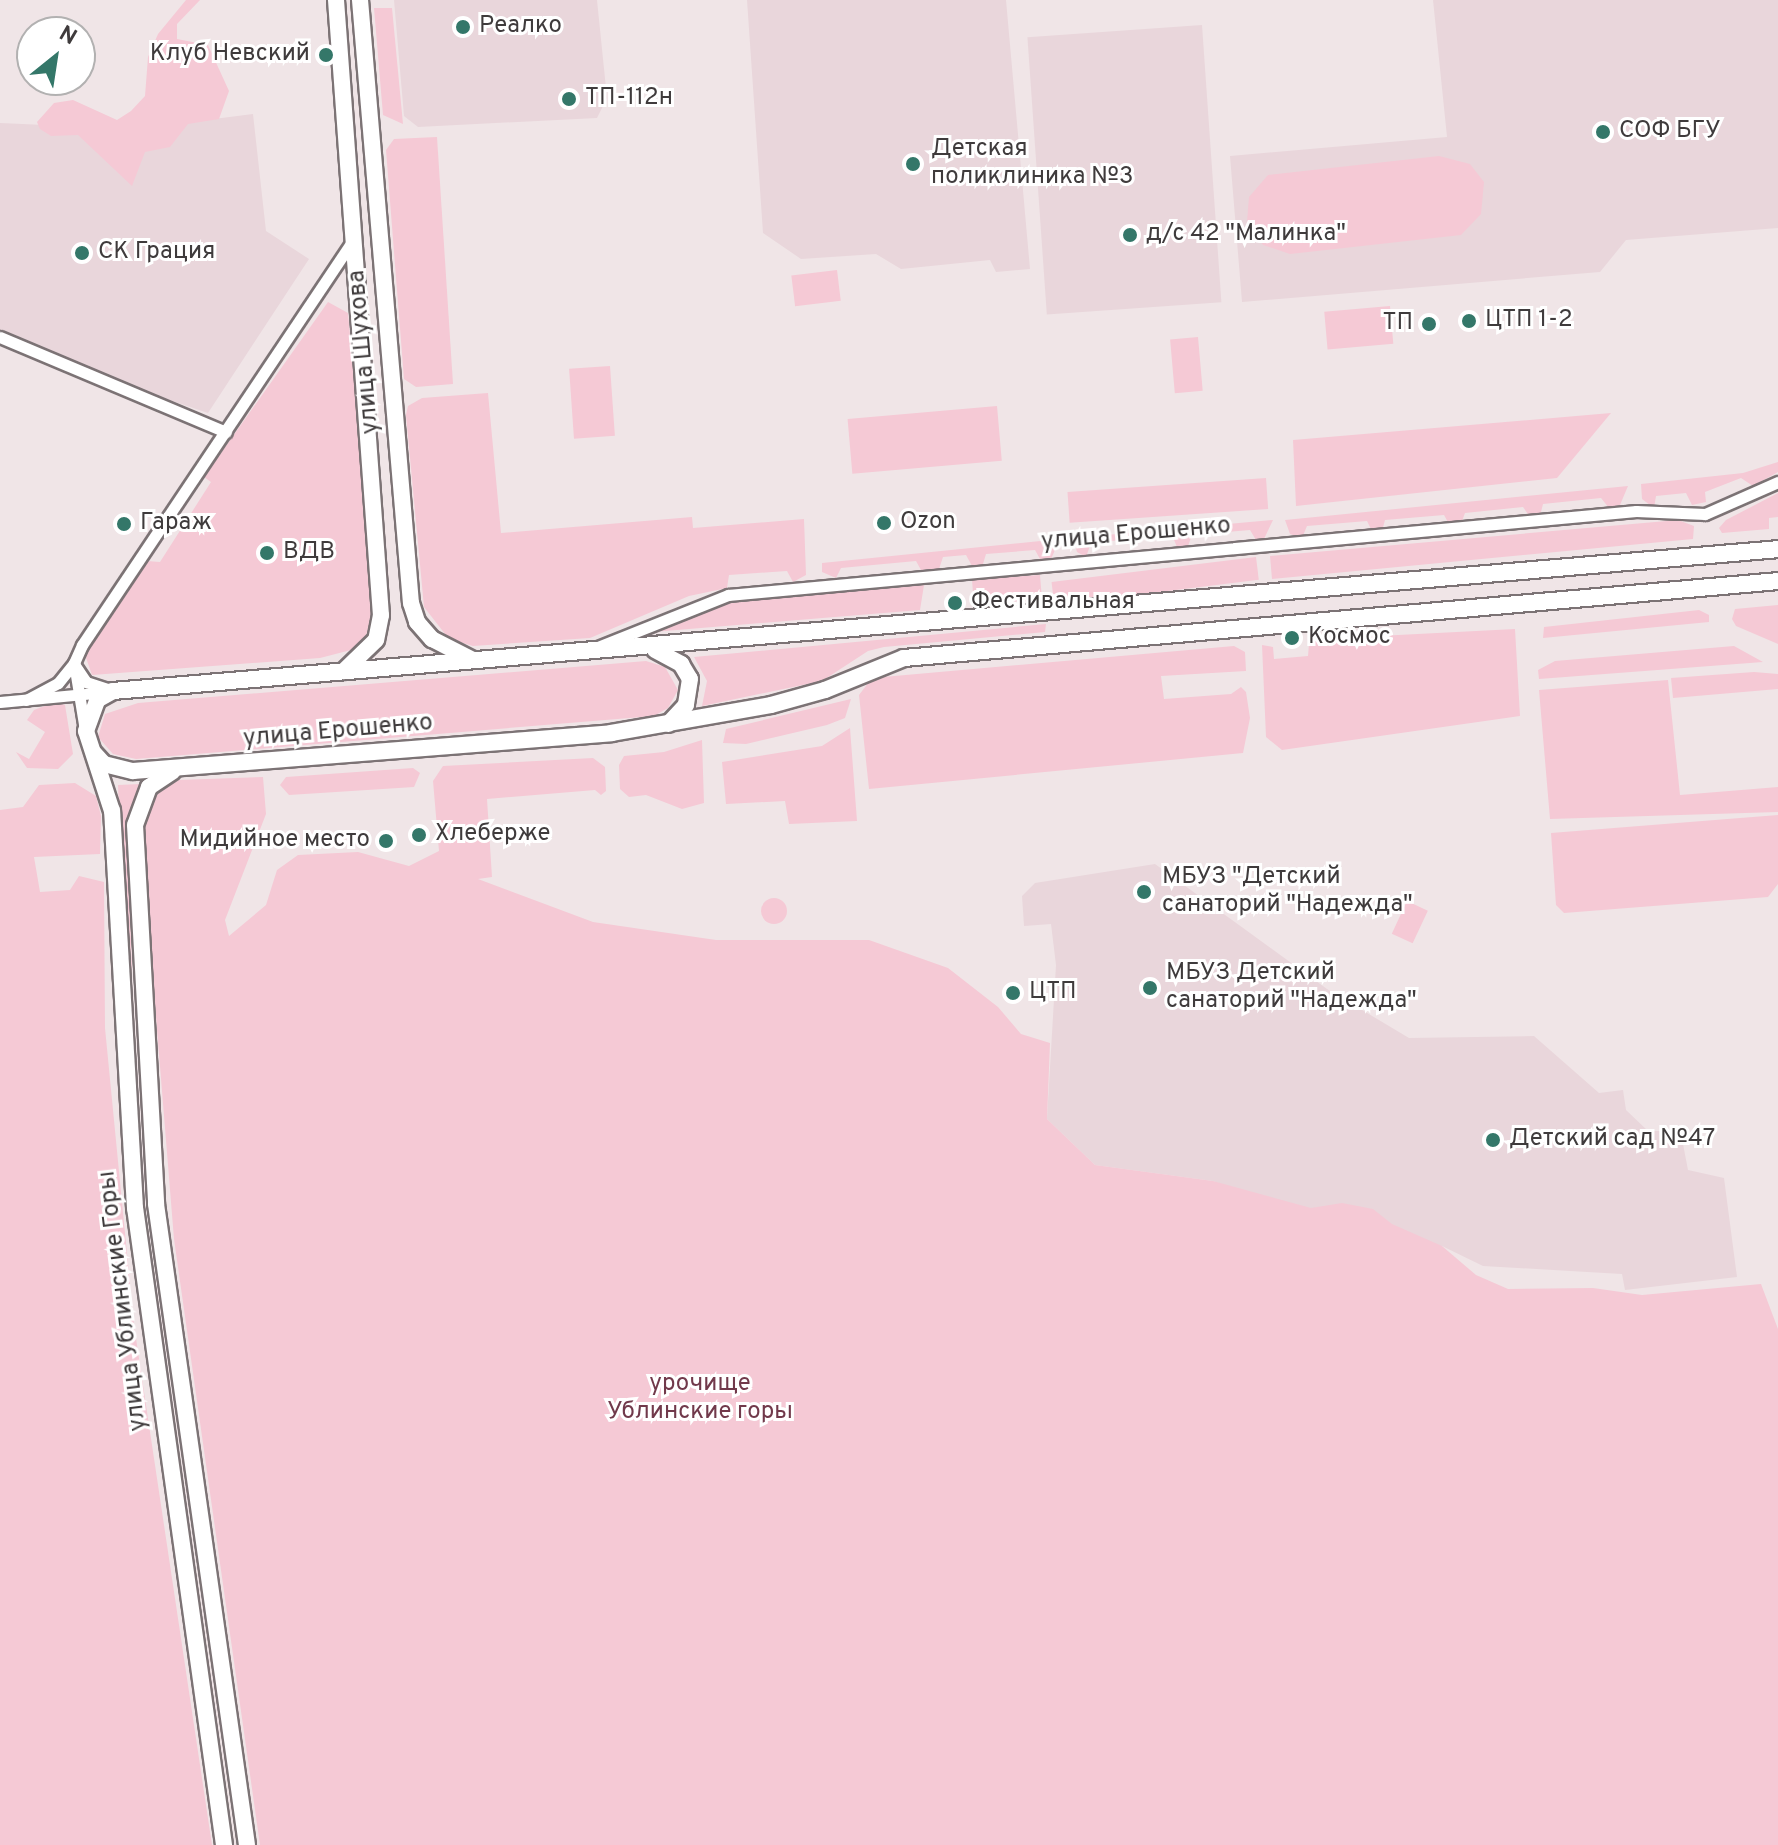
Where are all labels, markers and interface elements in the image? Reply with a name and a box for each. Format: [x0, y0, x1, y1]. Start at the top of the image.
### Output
place label: Реалко [479, 13, 562, 41]
north arrow [16, 16, 96, 96]
marker: Реалко [454, 18, 472, 36]
text: N [54, 21, 81, 52]
place label: Клуб Невский [150, 41, 310, 69]
marker: Клуб Невский [317, 46, 335, 64]
place label: ТП-112н [585, 85, 673, 113]
marker: ТП-112н [560, 90, 578, 108]
place label: СОФ БГУ [1619, 118, 1721, 146]
marker: СОФ БГУ [1594, 123, 1612, 141]
place label: Детская поликлиника №3 [931, 136, 1133, 192]
marker: Детская поликлиника №3 [902, 153, 924, 175]
place label: д/с 42 "Малинка" [1146, 221, 1346, 249]
marker: д/с 42 "Малинка" [1121, 226, 1139, 244]
place label: СК Грация [98, 239, 215, 267]
marker: СК Грация [73, 244, 91, 262]
street label: улица Шухова [343, 269, 387, 435]
place label: ЦТП 1-2 [1485, 307, 1573, 335]
place label: ТП [1383, 310, 1413, 338]
marker: ЦТП 1-2 [1460, 312, 1478, 330]
marker: ТП [1420, 315, 1438, 333]
place label: Ozon [900, 509, 956, 537]
place label: Гараж [140, 510, 212, 538]
street label: улица Ерошенко [1040, 512, 1232, 558]
marker: Ozon [875, 514, 893, 532]
marker: Гараж [115, 515, 133, 533]
place label: ВДВ [283, 539, 335, 567]
marker: ВДВ [258, 544, 276, 562]
place label: Фестивальная [971, 589, 1135, 617]
marker: Фестивальная [946, 594, 964, 612]
place label: Космос [1308, 624, 1391, 652]
marker: Космос [1283, 629, 1301, 647]
street label: улица Ерошенко [242, 709, 434, 755]
place label: Хлеберже [435, 821, 551, 849]
marker: Хлеберже [410, 826, 428, 844]
place label: Мидийное место [180, 827, 370, 855]
marker: Мидийное место [377, 832, 395, 850]
place label: МБУЗ "Детский санаторий "Надежда" [1162, 864, 1413, 920]
marker: МБУЗ "Детский санаторий "Надежда" [1133, 881, 1155, 903]
place label: МБУЗ Детский санаторий "Надежда" [1166, 960, 1417, 1016]
place label: ЦТП [1029, 979, 1077, 1007]
marker: МБУЗ Детский санаторий "Надежда" [1141, 979, 1159, 997]
marker: ЦТП [1004, 984, 1022, 1002]
place label: Детский сад №47 [1509, 1126, 1715, 1154]
marker: Детский сад №47 [1484, 1131, 1502, 1149]
street label: улица Ублинские Горы [94, 1169, 154, 1433]
park label: урочище Ублинские горы [607, 1371, 793, 1427]

